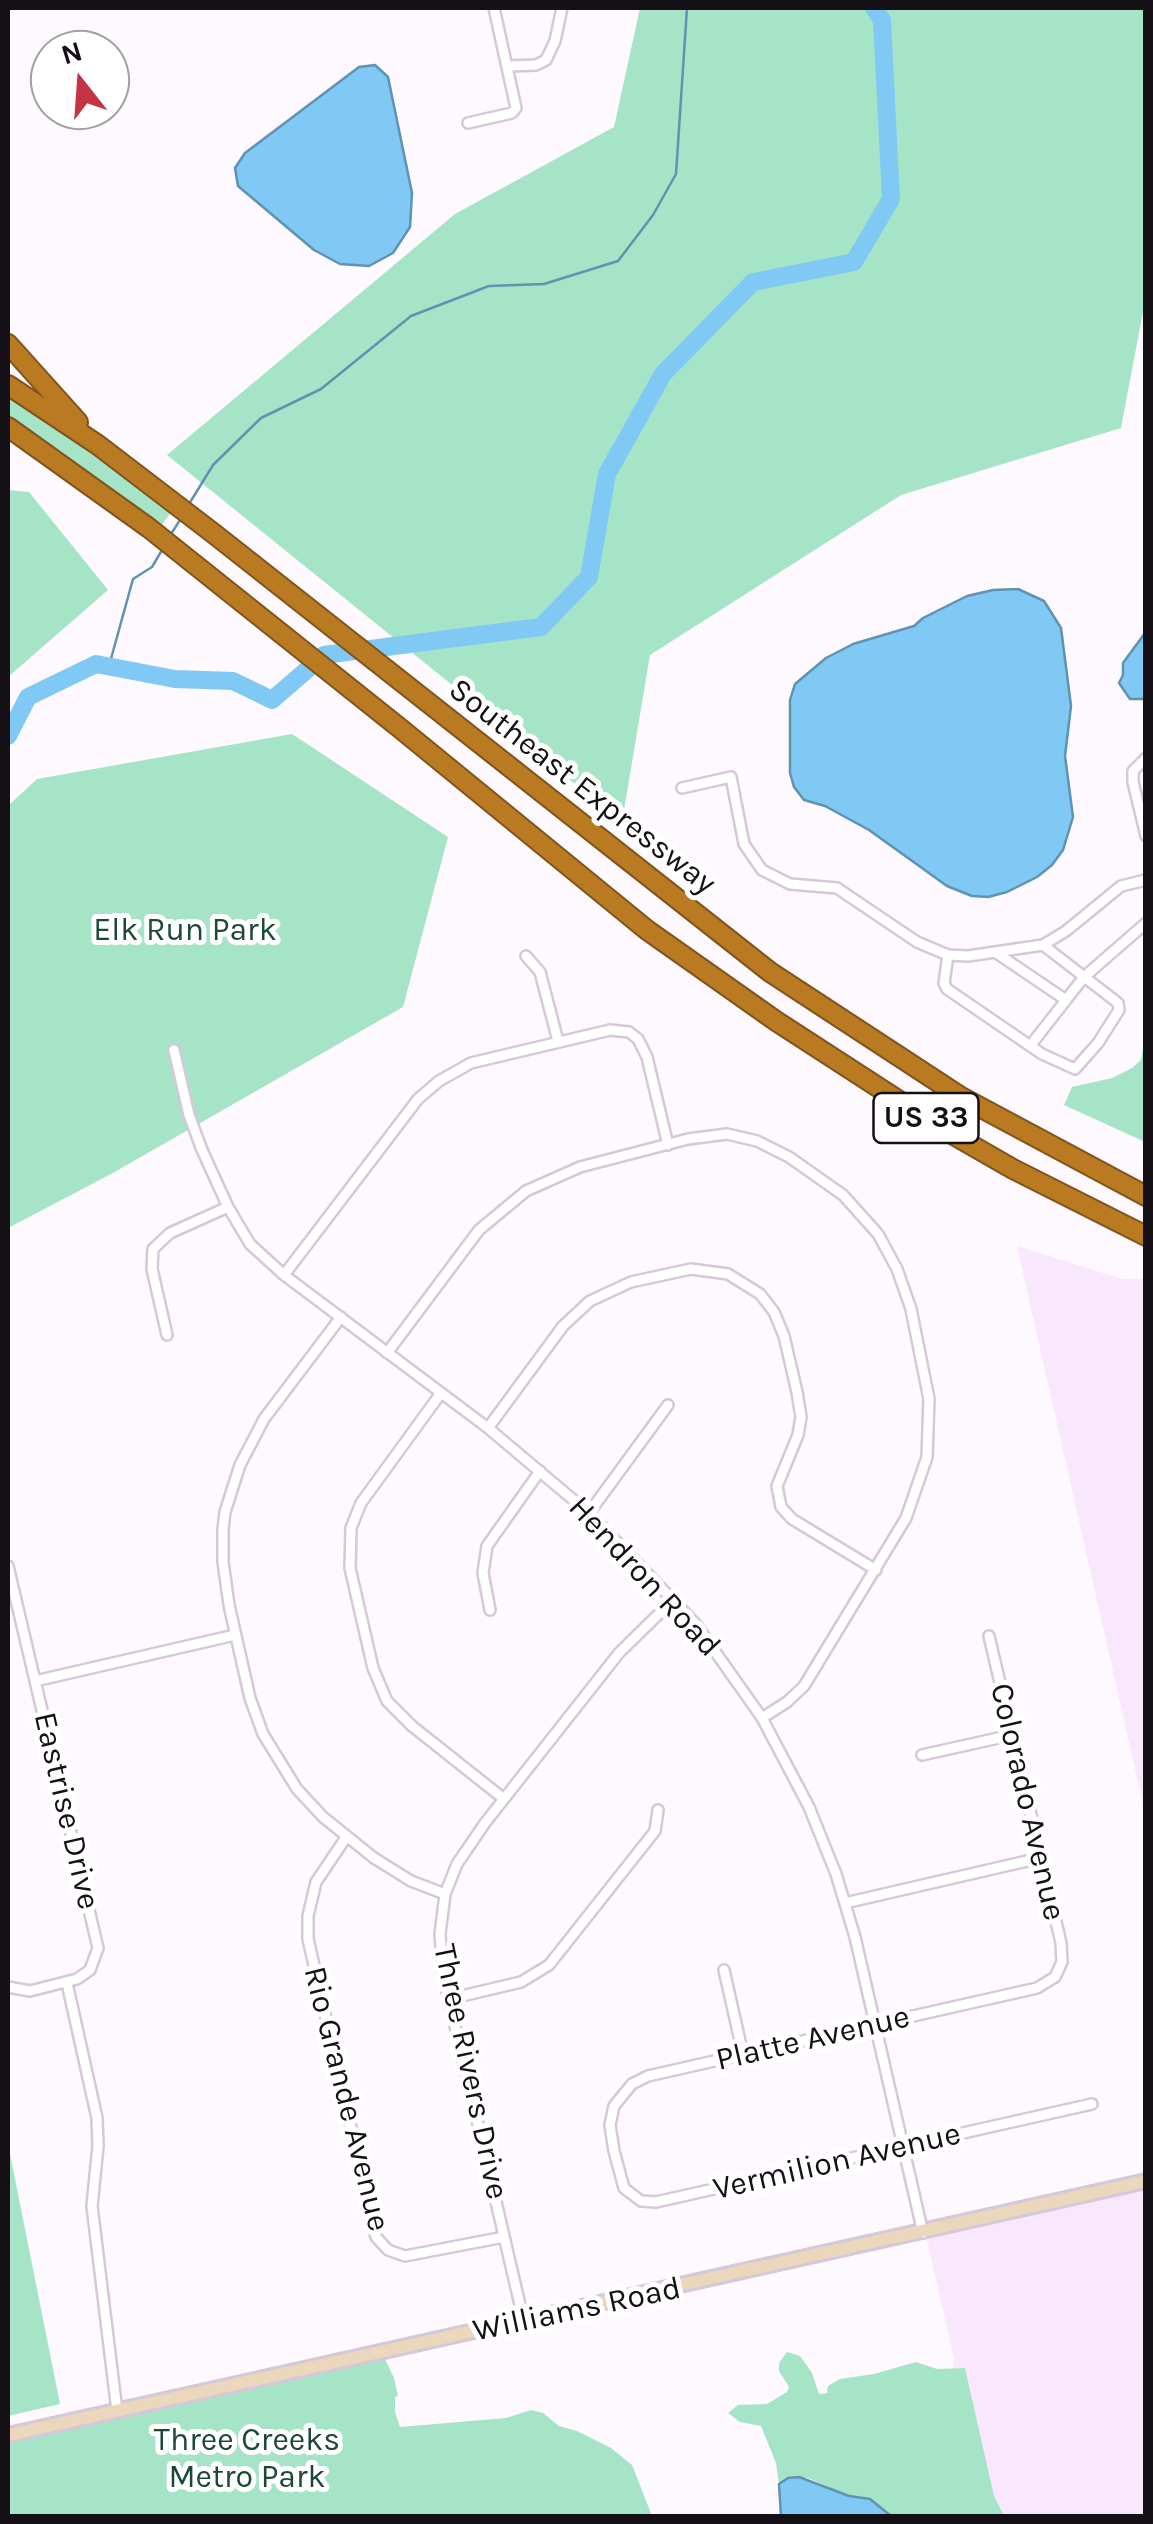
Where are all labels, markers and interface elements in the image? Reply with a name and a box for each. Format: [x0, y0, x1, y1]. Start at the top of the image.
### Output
north arrow [30, 30, 130, 130]
text: N [57, 34, 86, 71]
street label: Southeast Expressway [441, 671, 723, 903]
park label: Elk Run Park [93, 912, 277, 950]
road number: US 33 [874, 1093, 978, 1143]
street label: Hendron Road [560, 1489, 728, 1665]
street label: Colorado Avenue [981, 1680, 1073, 1924]
street label: Eastrise Drive [25, 1709, 107, 1913]
street label: Three Rivers Drive [424, 1941, 516, 2203]
street label: Rio Grande Avenue [295, 1963, 397, 2235]
street label: Platte Avenue [712, 1998, 914, 2080]
street label: Vermilion Avenue [710, 2115, 964, 2209]
street label: Williams Road [470, 2269, 684, 2351]
park label: Three Creeks Metro Park [154, 2422, 340, 2497]

